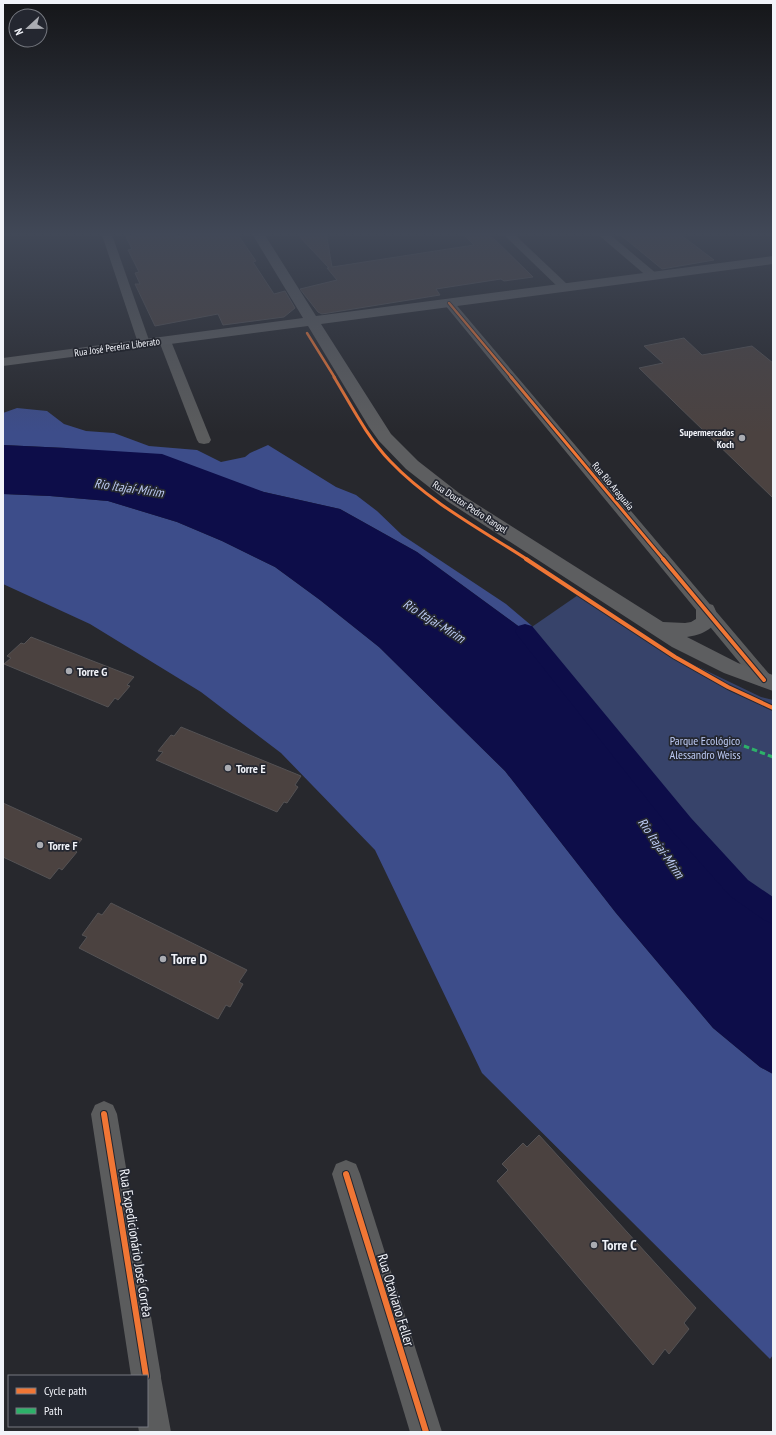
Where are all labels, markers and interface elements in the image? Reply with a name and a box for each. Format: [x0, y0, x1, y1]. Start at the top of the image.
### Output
north arrow [8, 8, 48, 48]
text: N [11, 26, 26, 37]
street label: Rua José Pereira Liberato [73, 335, 161, 359]
place label: Supermercados Koch [680, 426, 735, 451]
marker: Supermercados Koch [737, 433, 747, 443]
street label: Rua Rio Araguaia [589, 459, 637, 513]
water label: Rio Itajaí-Mirim [93, 475, 166, 501]
street label: Rua Doutor Pedro Rangel [430, 478, 511, 536]
water label: Rio Itajaí-Mirim [400, 595, 469, 648]
place label: Torre G [77, 664, 107, 679]
marker: Torre G [64, 666, 74, 676]
park label: Parque Ecológico Alessandro Weiss [670, 733, 740, 762]
place label: Torre E [236, 761, 266, 776]
marker: Torre E [223, 763, 233, 773]
water label: Rio Itajaí-Mirim [634, 815, 689, 883]
place label: Torre F [48, 838, 77, 853]
marker: Torre F [35, 840, 45, 850]
place label: Torre D [171, 950, 207, 968]
marker: Torre D [158, 954, 168, 964]
street label: Rua Expedicionário José Corrêa [115, 1168, 157, 1318]
place label: Torre C [602, 1236, 637, 1254]
marker: Torre C [589, 1240, 599, 1250]
street label: Rua Otaviano Feller [373, 1252, 419, 1348]
legend [8, 1375, 148, 1427]
text: Cycle path [44, 1383, 87, 1398]
text: Path [44, 1403, 62, 1418]

